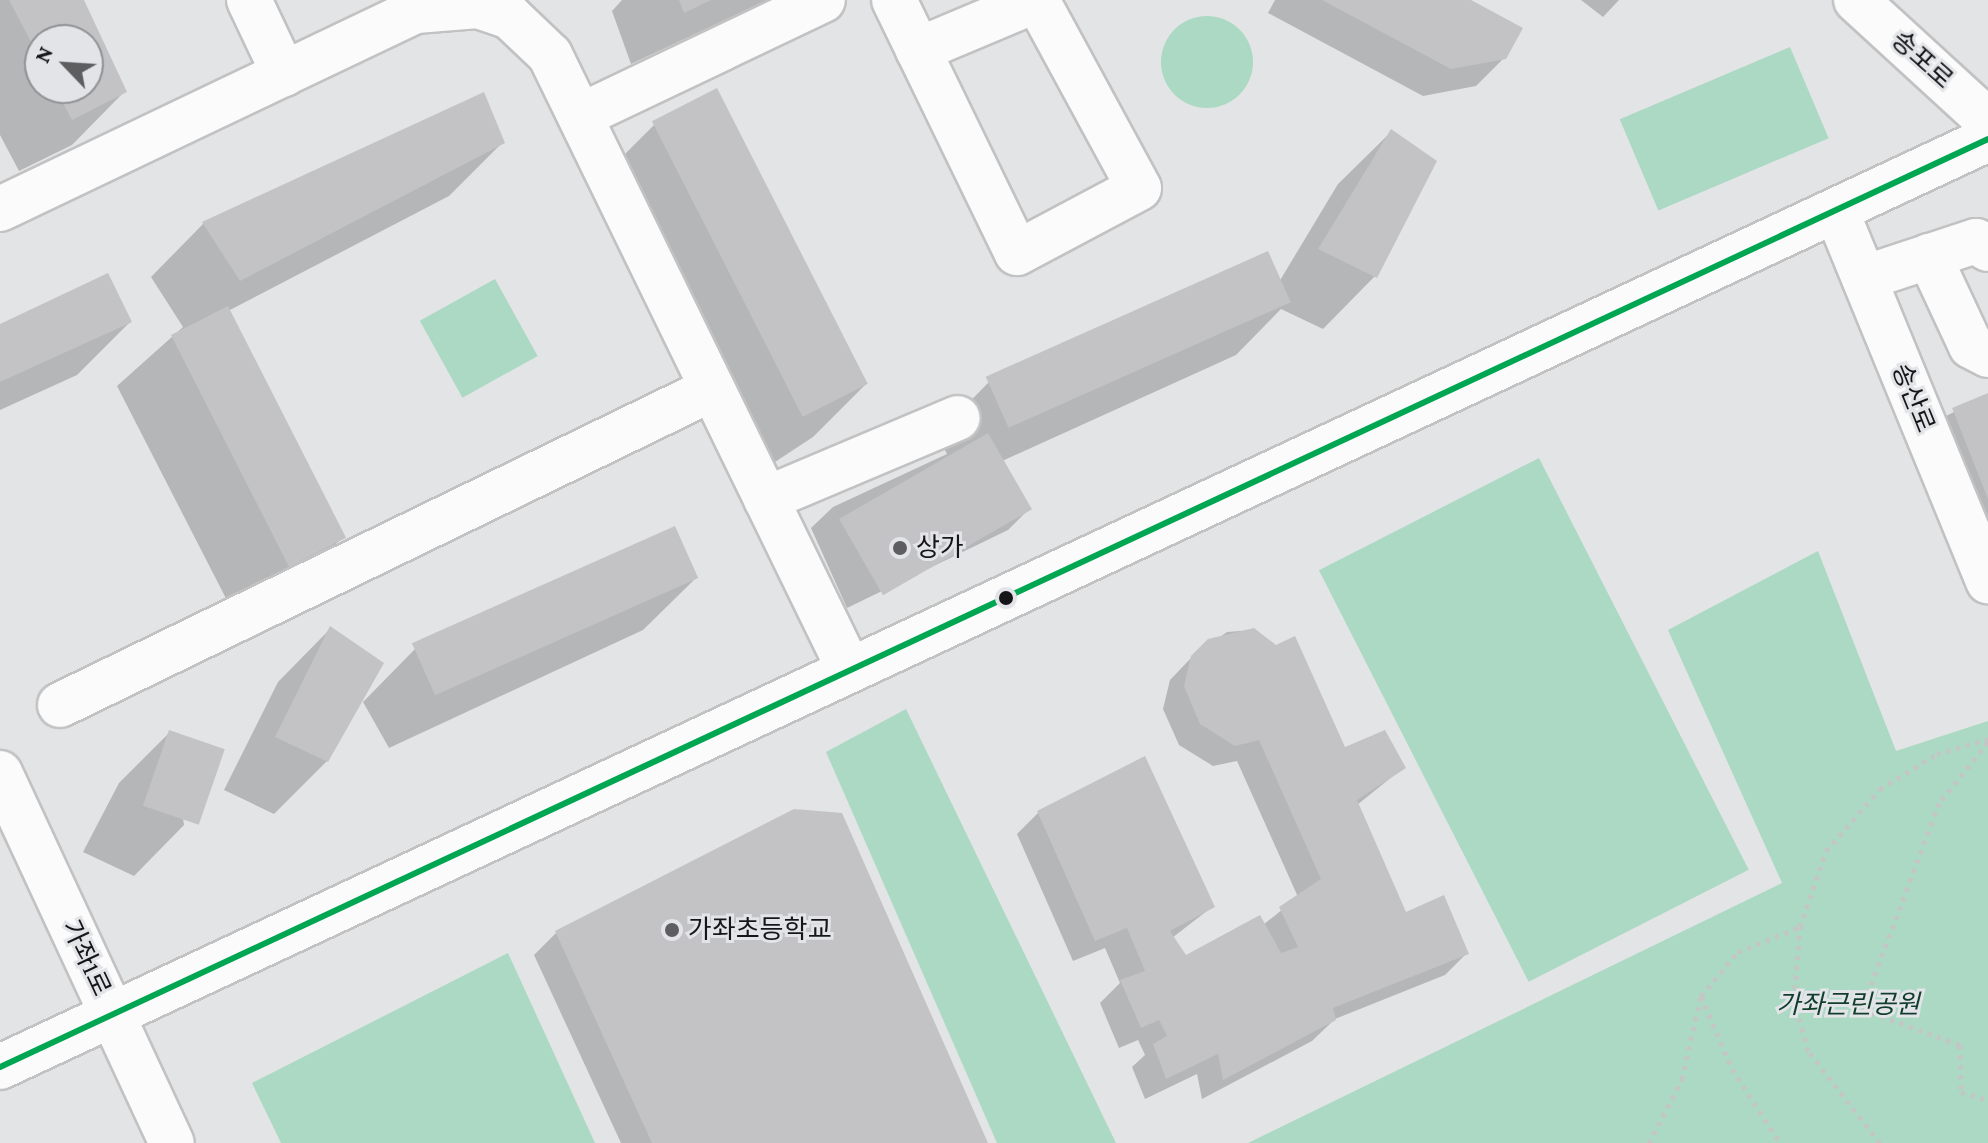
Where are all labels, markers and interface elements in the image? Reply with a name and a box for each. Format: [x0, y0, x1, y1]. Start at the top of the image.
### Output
north arrow [24, 24, 104, 104]
street label: 송포로 [1885, 24, 1959, 96]
text: N [29, 42, 58, 67]
street label: 송산로 [1885, 359, 1941, 437]
place label: 상가 [916, 532, 964, 564]
marker: 상가 [891, 539, 909, 557]
unlabelled marker [998, 590, 1014, 606]
place label: 가좌초등학교 [688, 914, 832, 946]
street label: 가좌1로 [55, 915, 117, 1001]
marker: 가좌초등학교 [663, 921, 681, 939]
park label: 가좌근린공원 [1776, 989, 1920, 1021]

